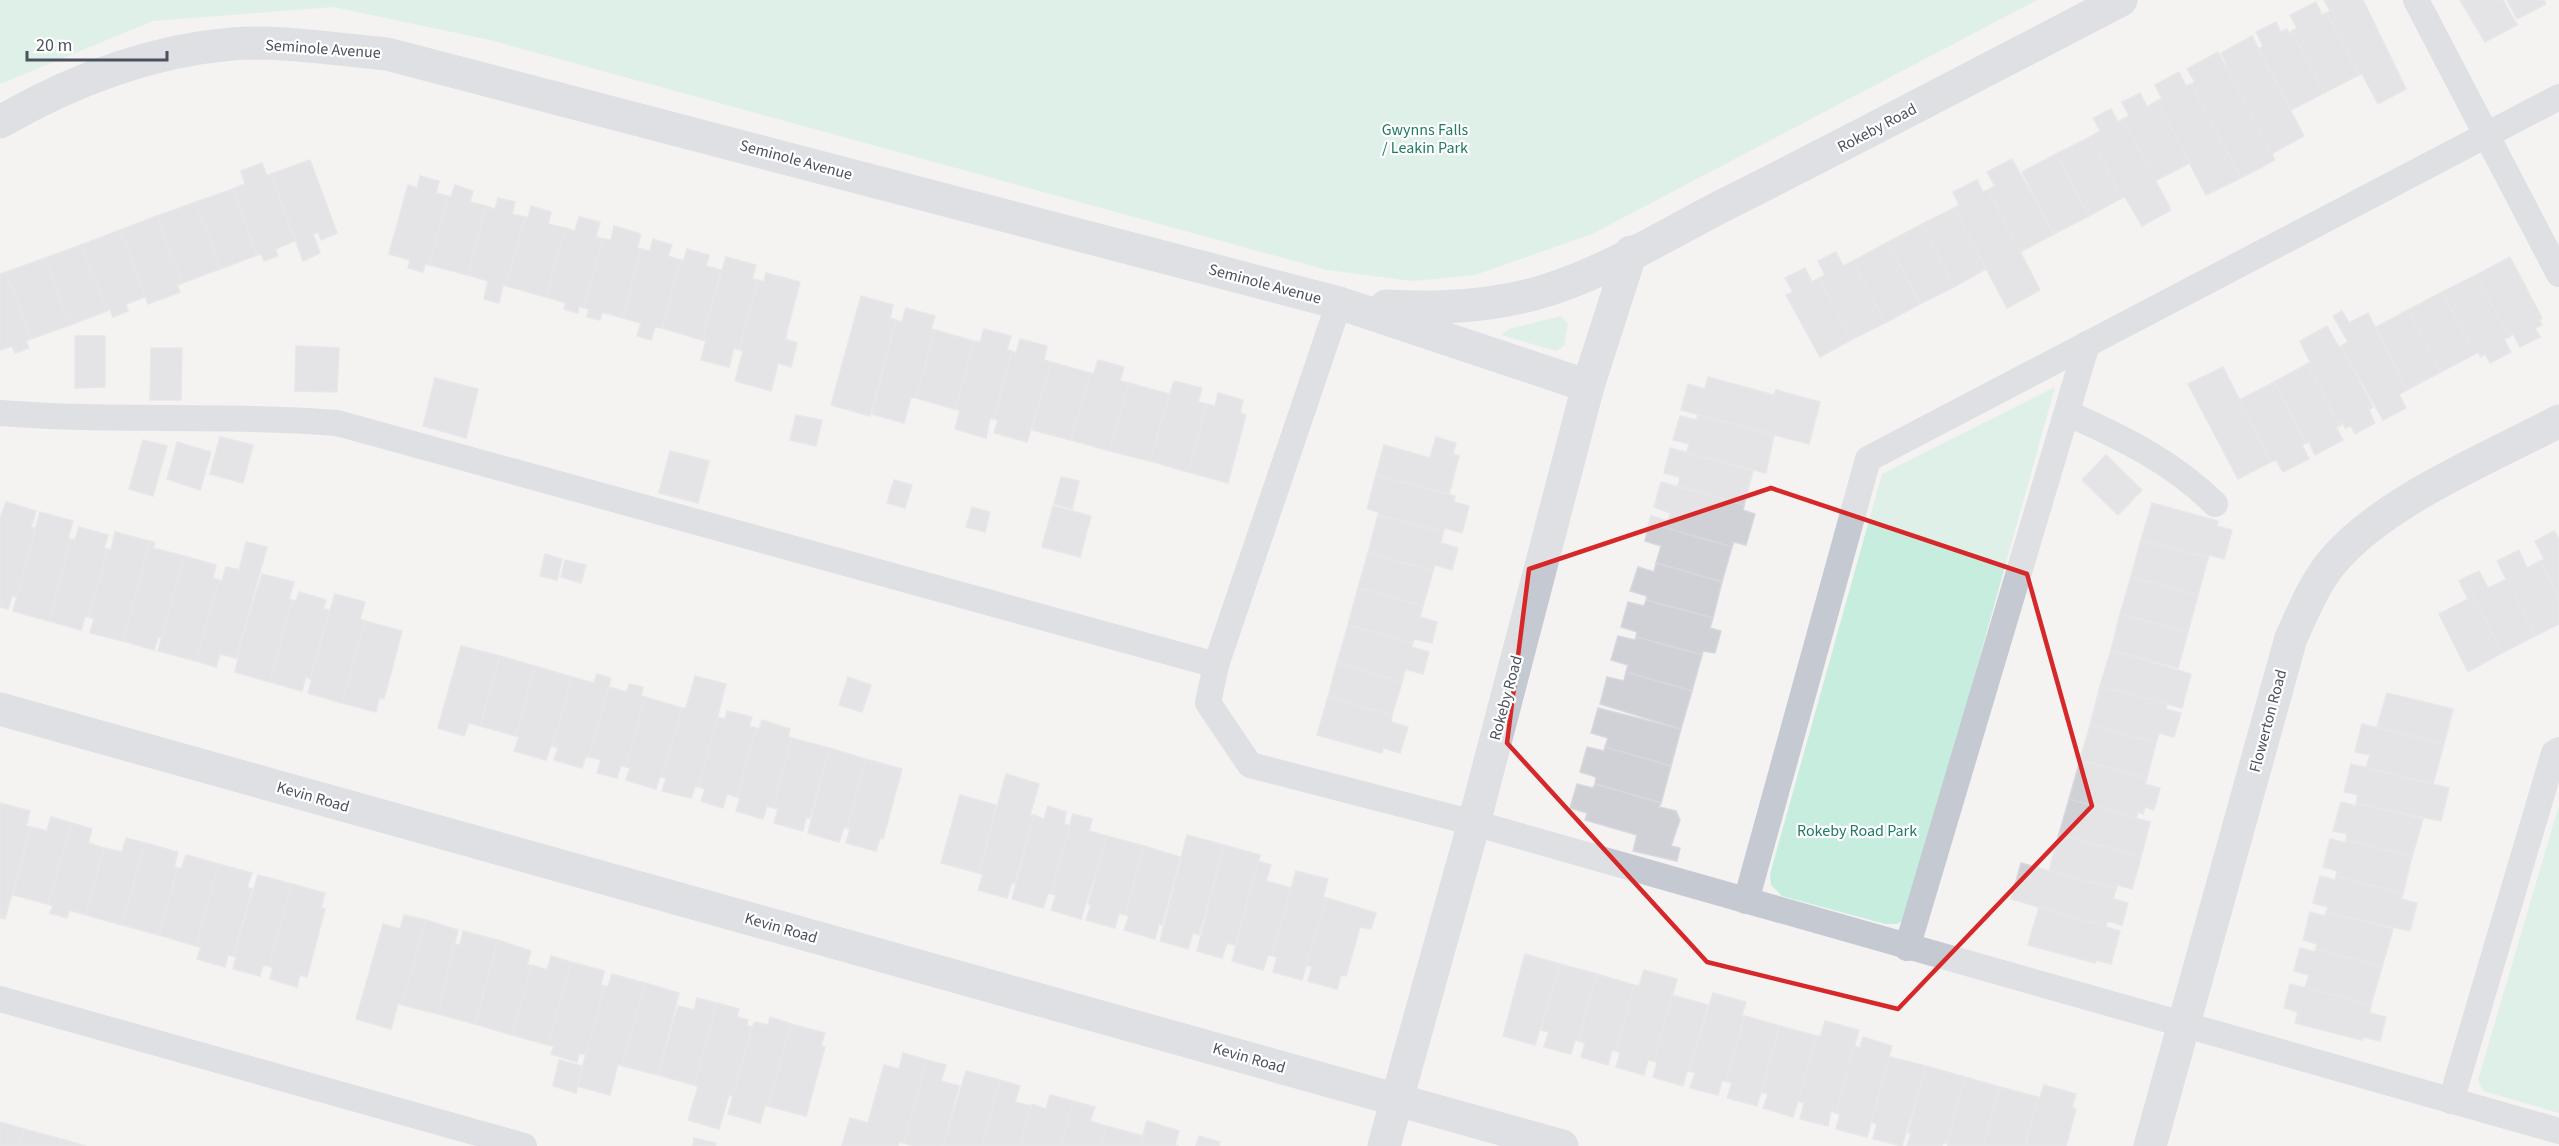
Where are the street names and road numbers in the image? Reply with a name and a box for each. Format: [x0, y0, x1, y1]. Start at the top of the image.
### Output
street label: Seminole Avenue [265, 34, 382, 64]
street label: Rokeby Road [1833, 98, 1921, 158]
street label: Seminole Avenue [737, 134, 855, 186]
street label: Seminole Avenue [1206, 258, 1324, 310]
street label: Rokeby Road [1484, 653, 1528, 743]
street label: Flowerton Road [2244, 667, 2292, 775]
street label: Kevin Road [274, 776, 352, 818]
street label: Kevin Road [742, 907, 820, 949]
street label: Kevin Road [1210, 1037, 1288, 1079]

